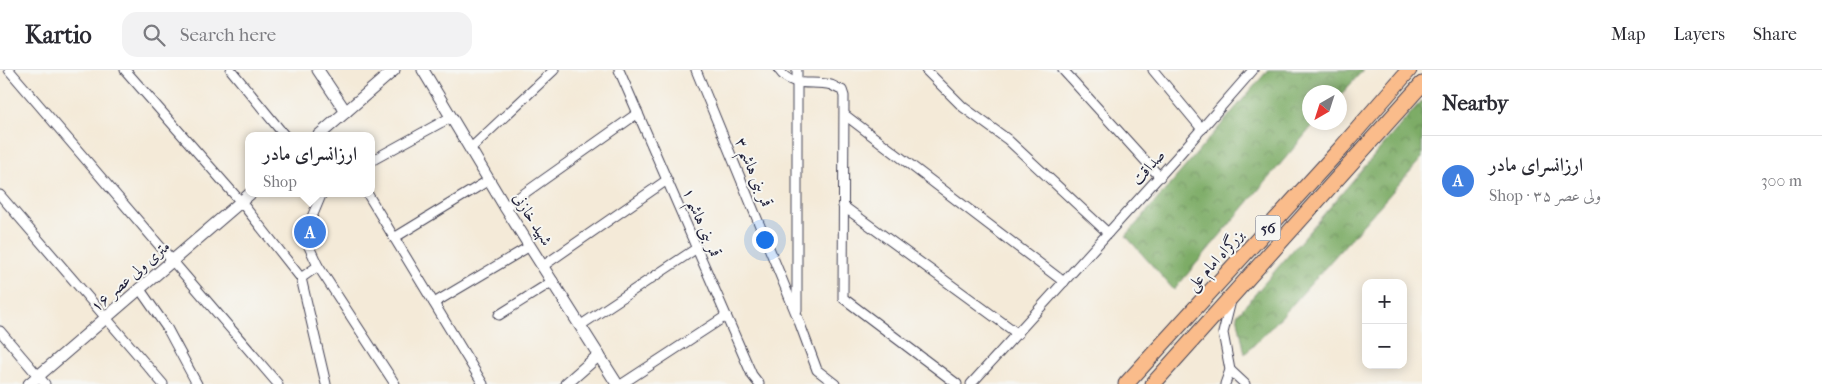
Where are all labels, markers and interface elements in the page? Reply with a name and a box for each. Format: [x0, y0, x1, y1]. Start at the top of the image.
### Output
search box [122, 12, 472, 57]
text: Kartio [25, 21, 92, 49]
icon: search [140, 21, 168, 49]
text: Search here [180, 24, 276, 46]
text: Map [1611, 24, 1645, 45]
text: Layers [1673, 24, 1725, 45]
text: Share [1753, 24, 1797, 45]
north arrow [1302, 85, 1347, 130]
text: Nearby [1442, 91, 1508, 115]
popup [245, 132, 375, 197]
street label: قمر بنی هاشم ۳ [725, 135, 777, 212]
text: ارزانسرای مادر [263, 143, 357, 165]
street label: صداقت [1127, 145, 1169, 189]
text: ارزانسرای مادر [1489, 154, 1583, 176]
text: A [1453, 171, 1463, 190]
text: 300 m [1761, 171, 1802, 190]
text: Shop [263, 172, 297, 191]
street label: قمر بنی هاشم ۱ [673, 185, 725, 262]
text: Shop · ولی عصر ۳۵ [1489, 186, 1601, 205]
street label: شهید خازنی [508, 189, 557, 250]
pin: A [294, 213, 326, 251]
road number: 56 [1256, 216, 1280, 240]
street label: بزرگراه امام علی [1182, 224, 1251, 298]
your location [752, 227, 778, 253]
street label: ۱۶ متری ولی عصر [86, 236, 174, 316]
map controls [1362, 279, 1407, 369]
button: + [1362, 279, 1407, 324]
button: − [1362, 324, 1407, 369]

